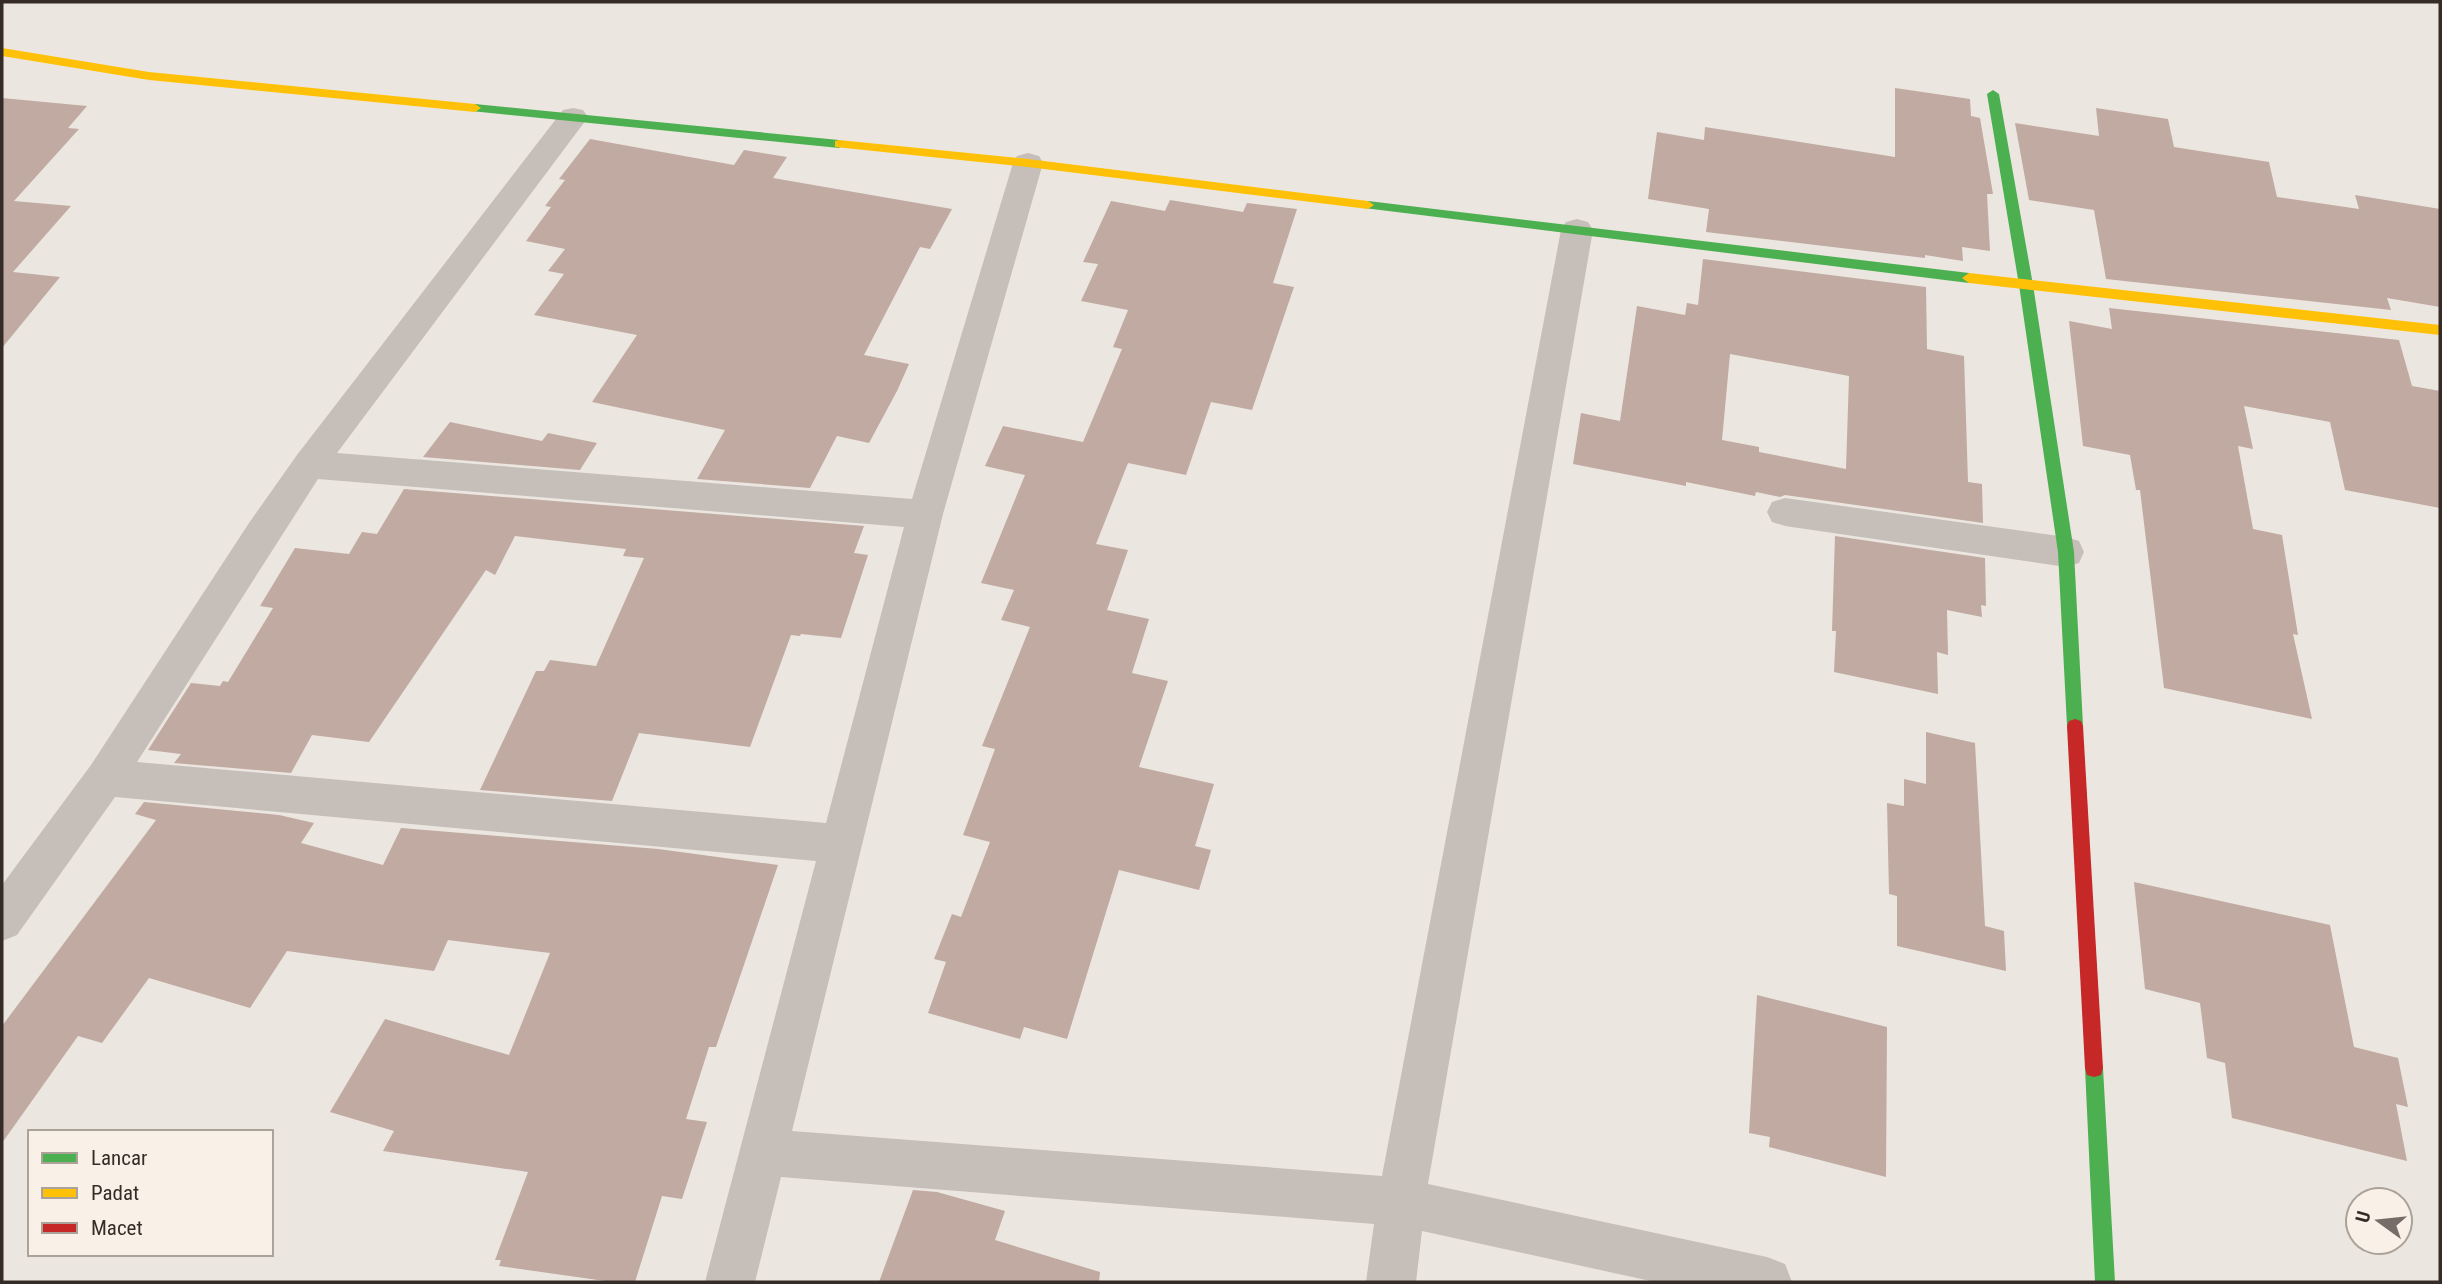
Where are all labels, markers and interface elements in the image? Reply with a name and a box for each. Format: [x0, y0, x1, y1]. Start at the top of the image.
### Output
legend [28, 1130, 273, 1256]
text: Lancar [91, 1146, 147, 1170]
text: Padat [91, 1181, 139, 1205]
north arrow [2344, 1186, 2414, 1256]
text: U [2351, 1209, 2376, 1225]
text: Macet [91, 1216, 143, 1240]

